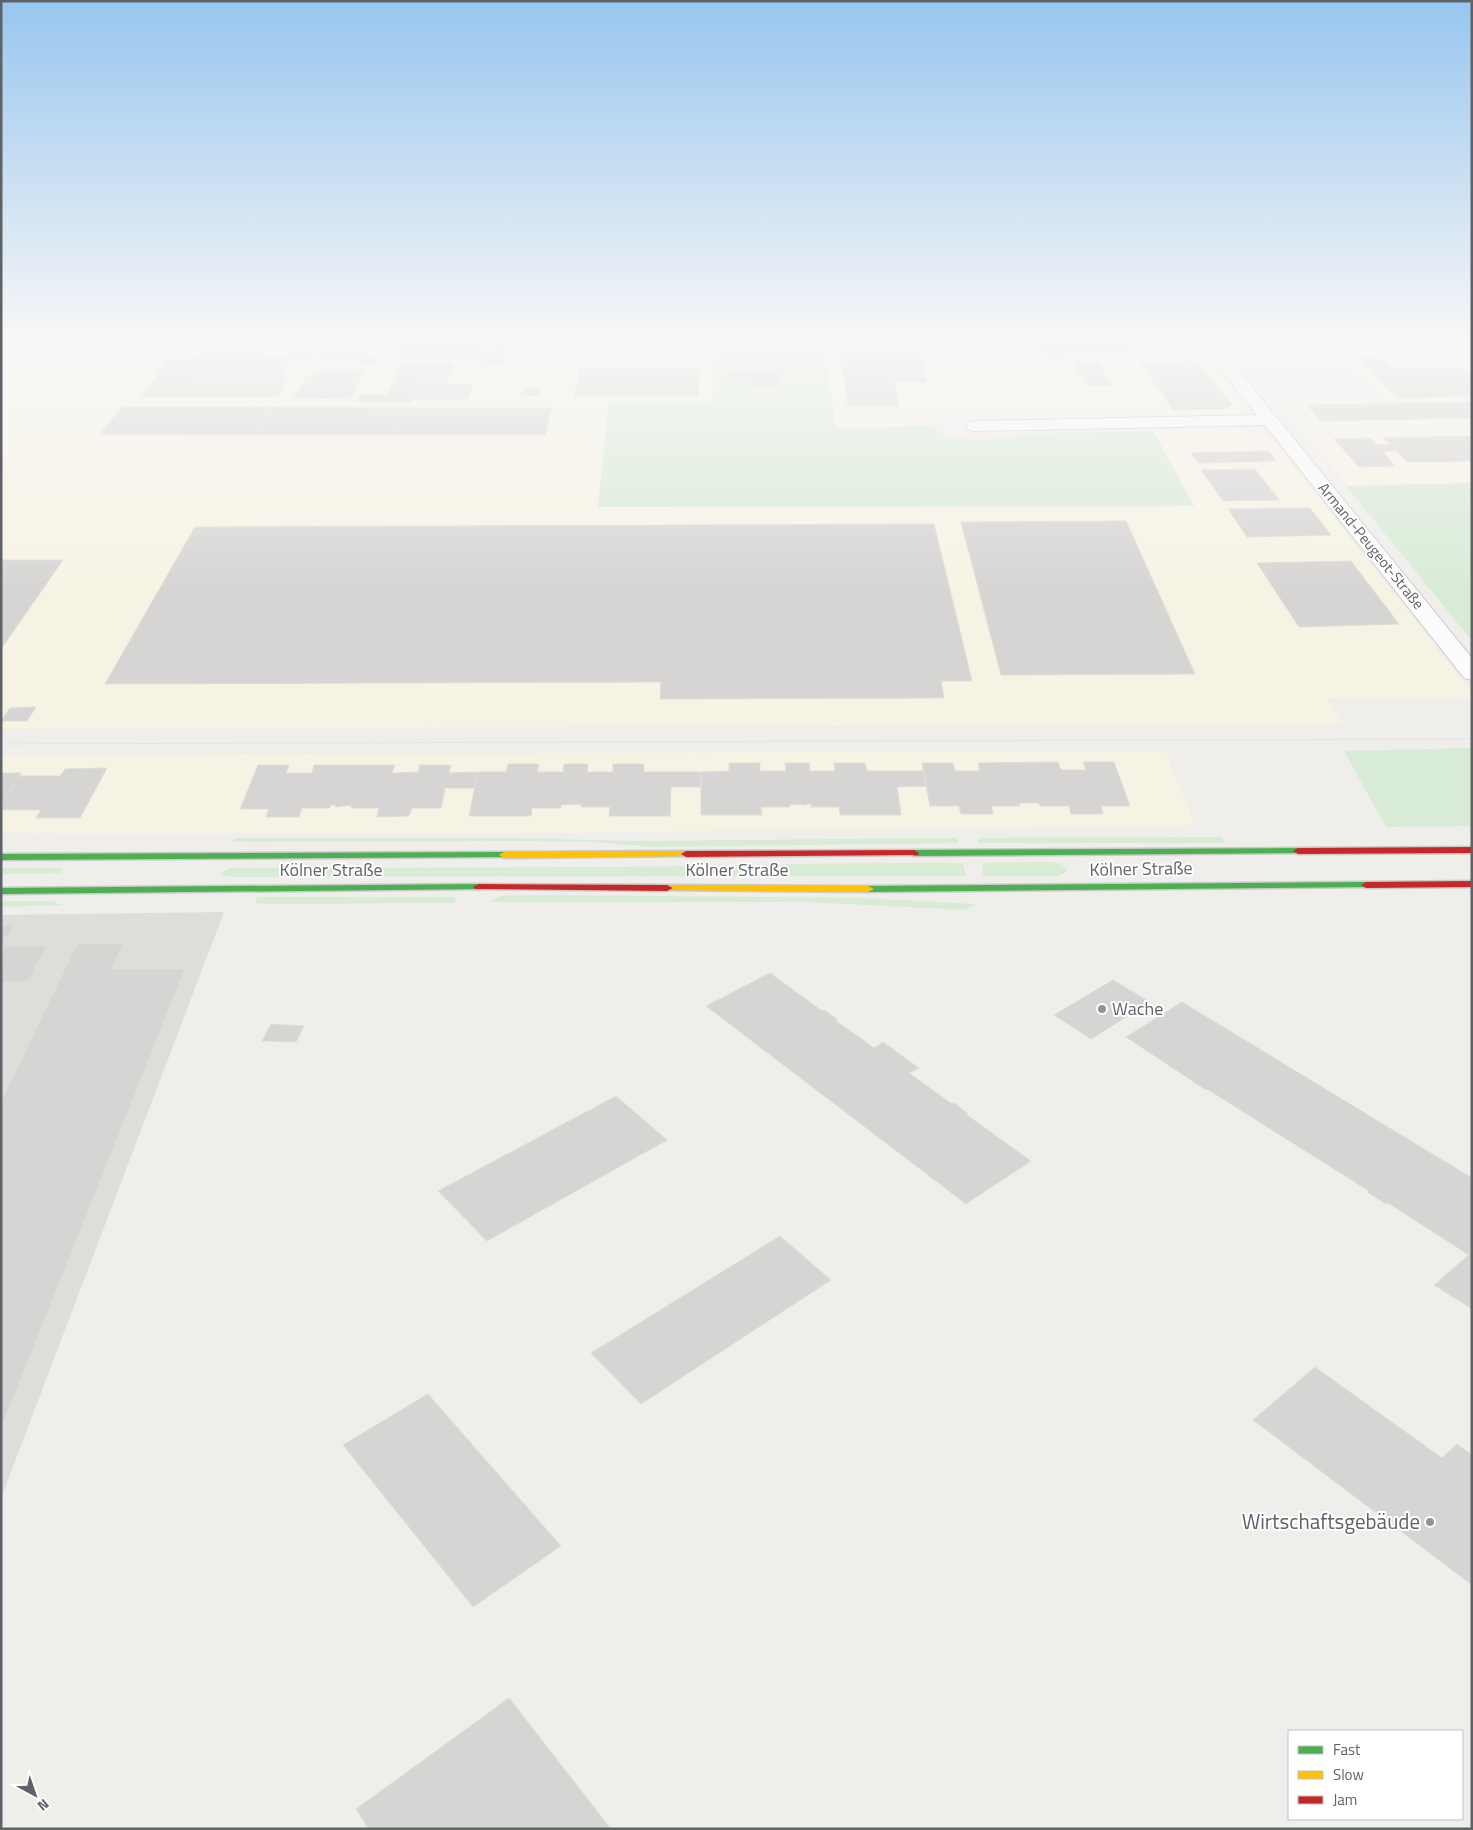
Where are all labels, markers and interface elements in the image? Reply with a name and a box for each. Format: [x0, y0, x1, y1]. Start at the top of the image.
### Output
street label: Armand-Peugeot-Straße [1313, 477, 1430, 614]
street label: Kölner Straße [1089, 854, 1193, 883]
street label: Kölner Straße [279, 856, 383, 883]
street label: Kölner Straße [685, 856, 789, 883]
place label: Wache [1112, 995, 1163, 1022]
marker: Wache [1096, 1003, 1108, 1015]
place label: Wirtschaftsgebäude [1242, 1505, 1420, 1537]
marker: Wirtschaftsgebäude [1424, 1516, 1436, 1528]
legend [1288, 1730, 1463, 1820]
text: Fast [1333, 1738, 1361, 1761]
text: Slow [1333, 1763, 1364, 1786]
north arrow [10, 1770, 60, 1820]
text: Jam [1333, 1788, 1357, 1811]
text: N [33, 1794, 54, 1817]

